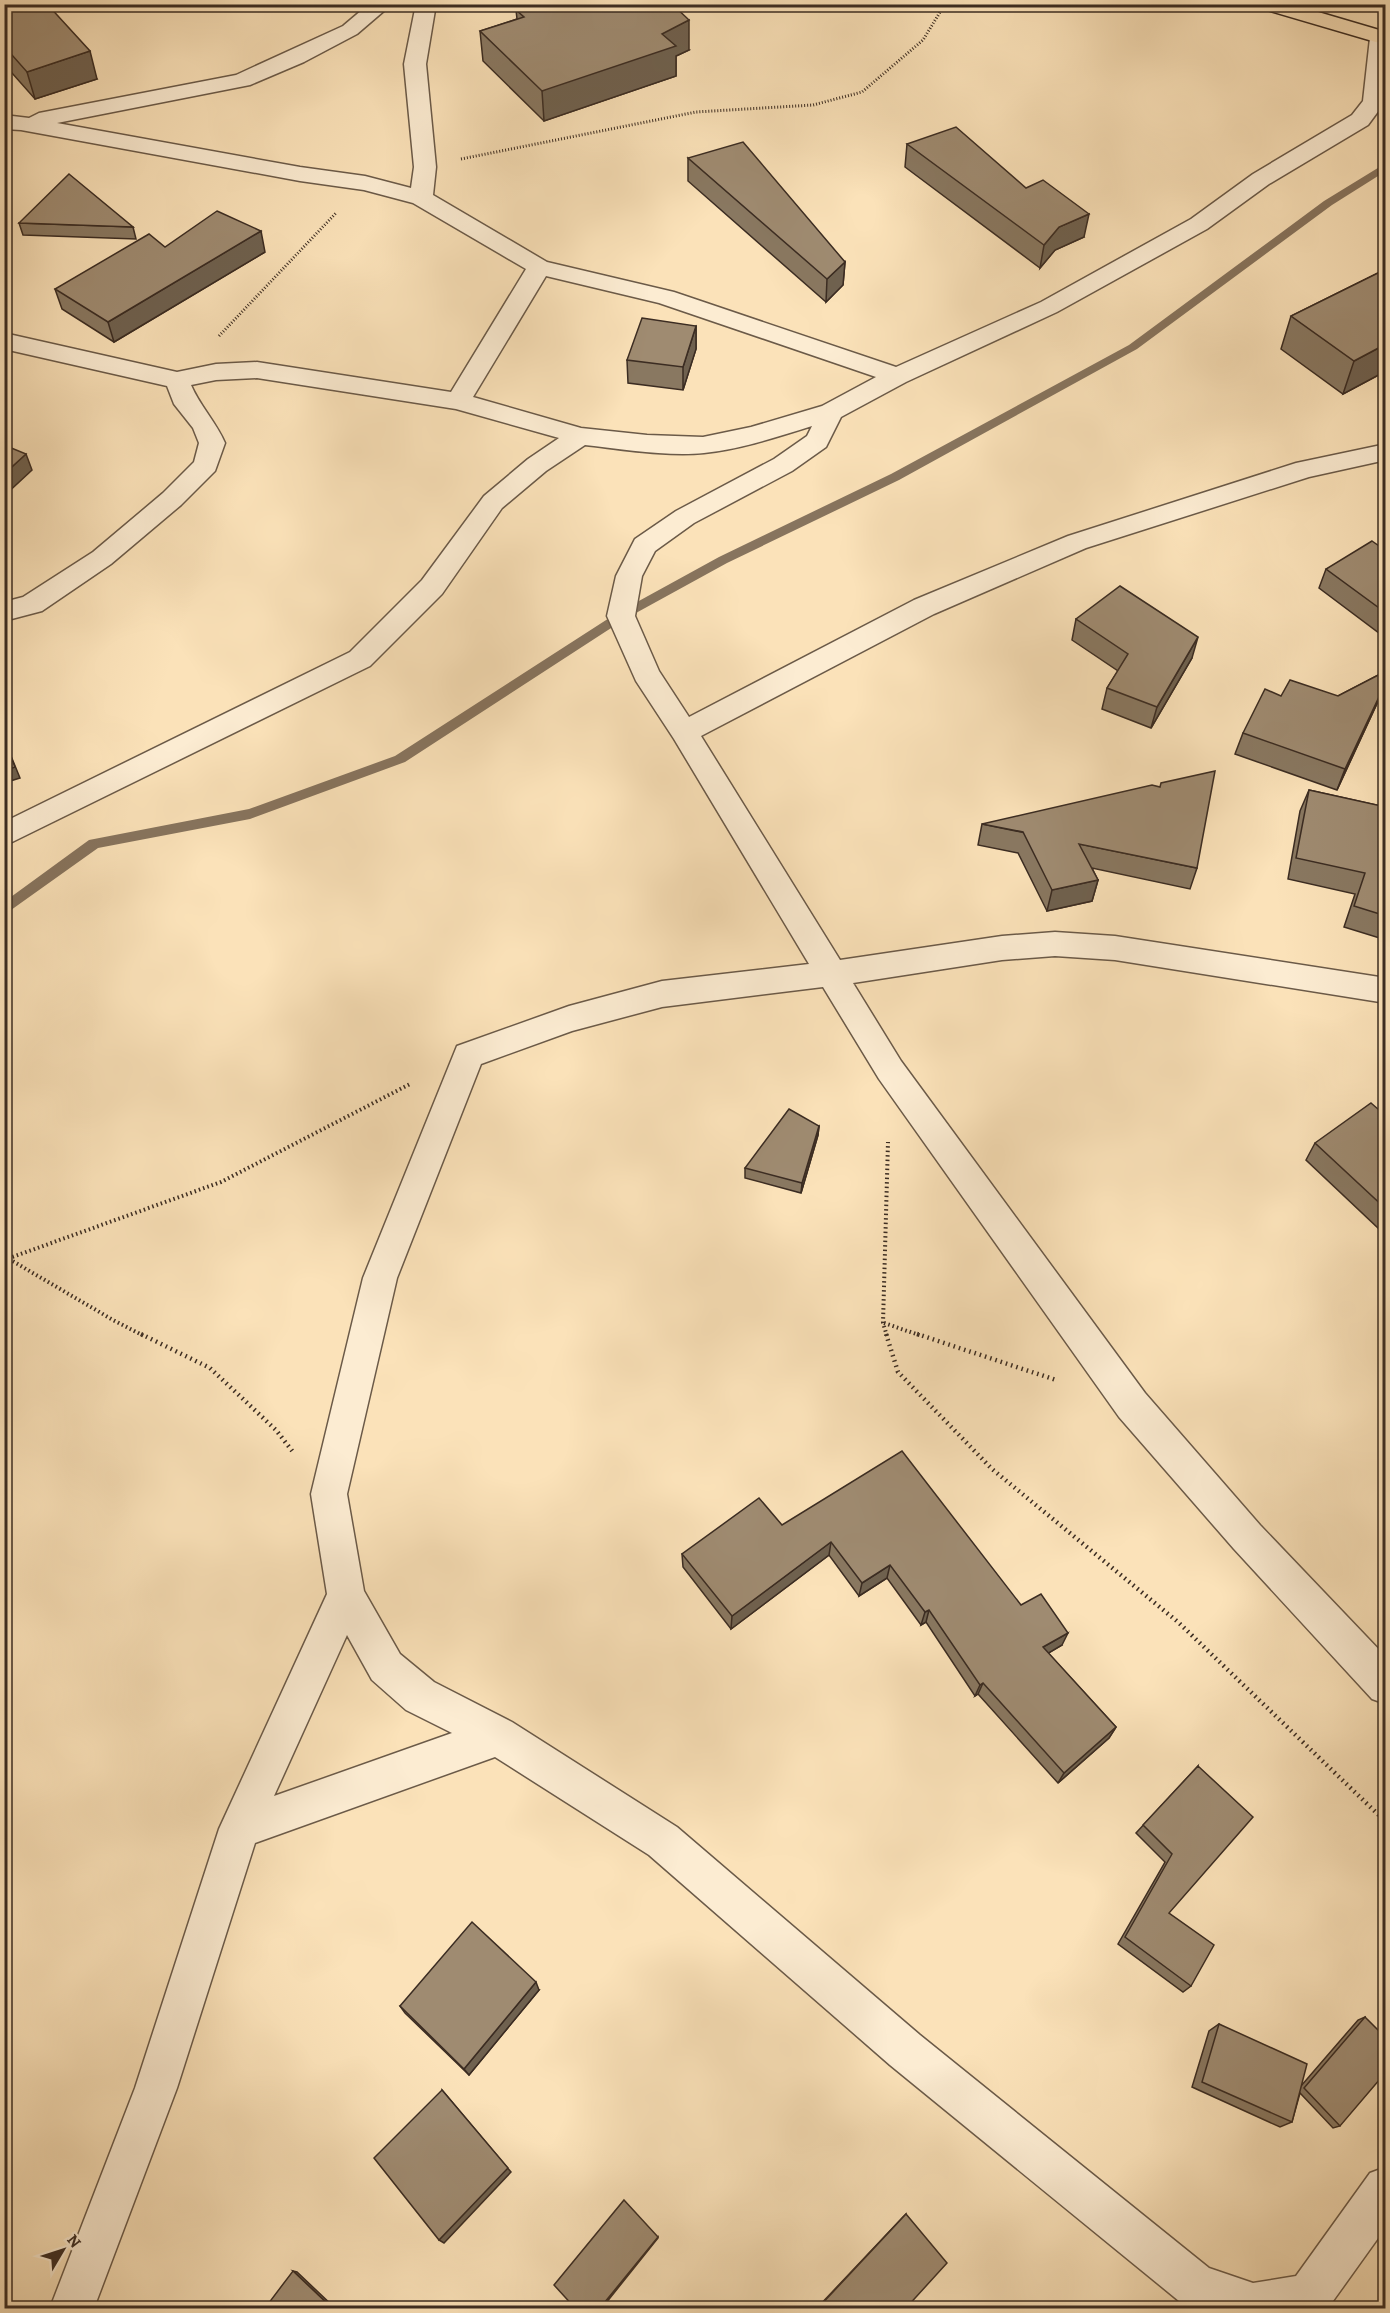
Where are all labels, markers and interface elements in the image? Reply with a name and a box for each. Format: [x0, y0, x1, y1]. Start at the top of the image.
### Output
north arrow [33, 2220, 93, 2280]
text: N [62, 2230, 86, 2253]

